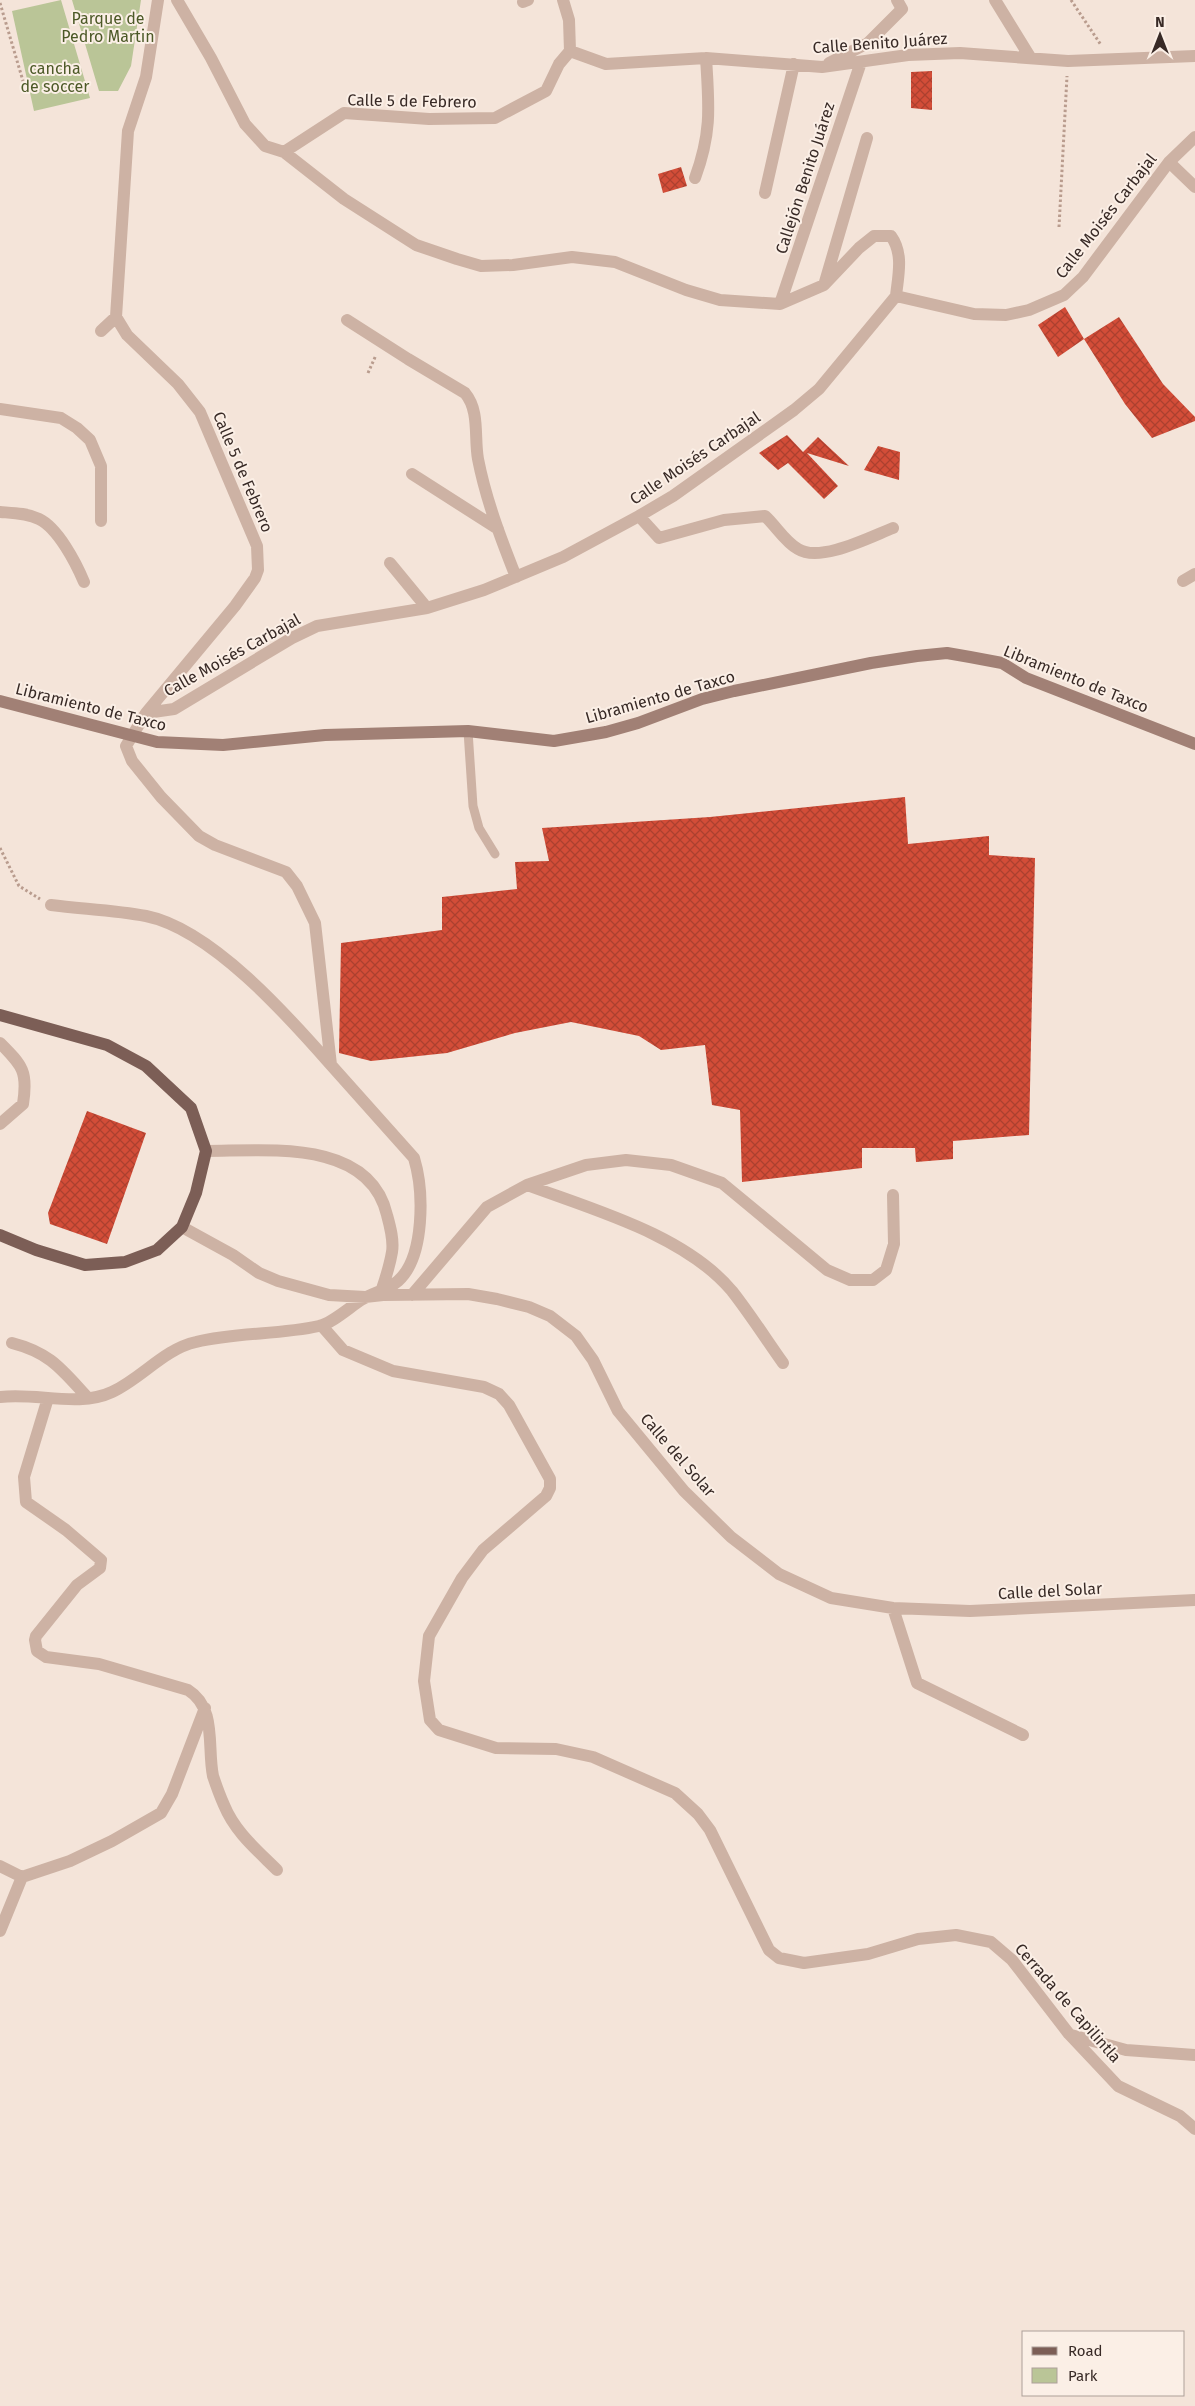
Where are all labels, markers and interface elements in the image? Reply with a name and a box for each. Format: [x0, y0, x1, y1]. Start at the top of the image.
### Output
park label: Parque de Pedro Martin [61, 9, 155, 46]
north arrow [1135, 10, 1185, 60]
text: N [1155, 14, 1165, 31]
street label: Calle Benito Juárez [812, 29, 948, 57]
park label: cancha de soccer [21, 59, 90, 96]
street label: Calle 5 de Febrero [347, 90, 477, 112]
street label: Callejón Benito Juárez [771, 100, 839, 256]
street label: Calle Moisés Carbajal [1051, 150, 1161, 282]
street label: Calle Moisés Carbajal [626, 407, 764, 509]
street label: Calle 5 de Febrero [209, 409, 277, 535]
street label: Calle Moisés Carbajal [160, 609, 304, 700]
street label: Libramiento de Taxco [1001, 641, 1151, 717]
street label: Libramiento de Taxco [583, 667, 737, 727]
street label: Libramiento de Taxco [14, 679, 168, 735]
street label: Calle del Solar [637, 1409, 720, 1501]
street label: Calle del Solar [997, 1579, 1103, 1603]
street label: Cerrada de Capilintla [1011, 1939, 1125, 2067]
legend [1022, 2331, 1185, 2396]
text: Road [1068, 2342, 1103, 2360]
text: Park [1068, 2367, 1098, 2385]

